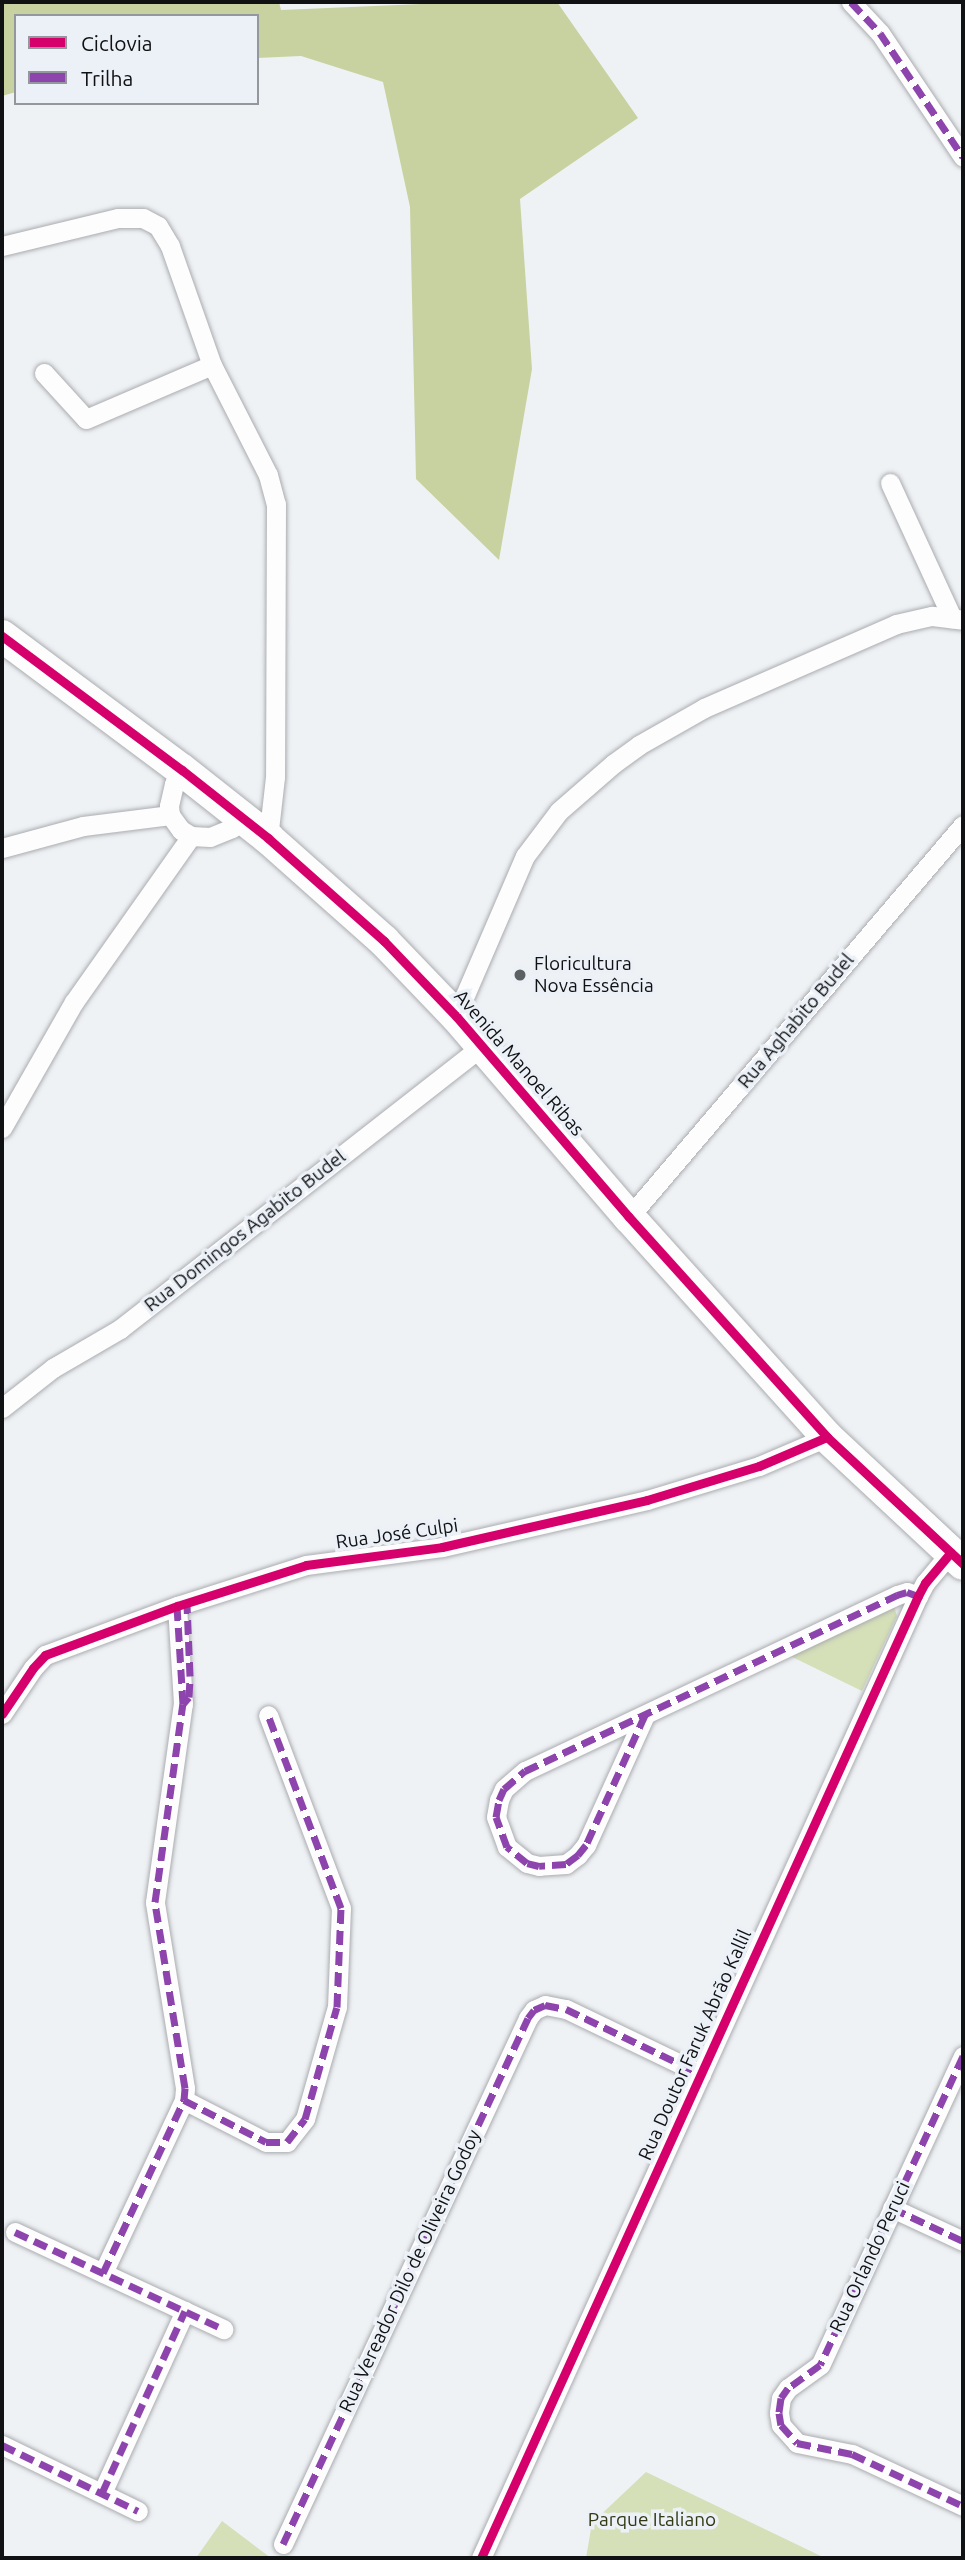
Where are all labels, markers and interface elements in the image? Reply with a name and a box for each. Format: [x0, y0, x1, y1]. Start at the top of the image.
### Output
legend [14, 14, 259, 105]
text: Ciclovia [81, 31, 153, 55]
text: Trilha [81, 66, 133, 90]
street label: Rua Aghabito Budel [733, 949, 859, 1093]
place label: Floricultura Nova Essência [534, 953, 654, 997]
marker: Floricultura Nova Essência [512, 967, 528, 983]
street label: Avenida Manoel Ribas [449, 985, 589, 1141]
street label: Rua Domingos Agabito Budel [140, 1145, 350, 1317]
street label: Rua José Culpi [334, 1514, 460, 1554]
street label: Rua Doutor Faruk Abrão Kallil [634, 1926, 756, 2164]
street label: Rua Vereador Dilo de Oliveira Godoy [334, 2126, 486, 2416]
street label: Rua Orlando Peruci [825, 2178, 915, 2336]
park label: Parque Italiano [588, 2509, 716, 2531]

